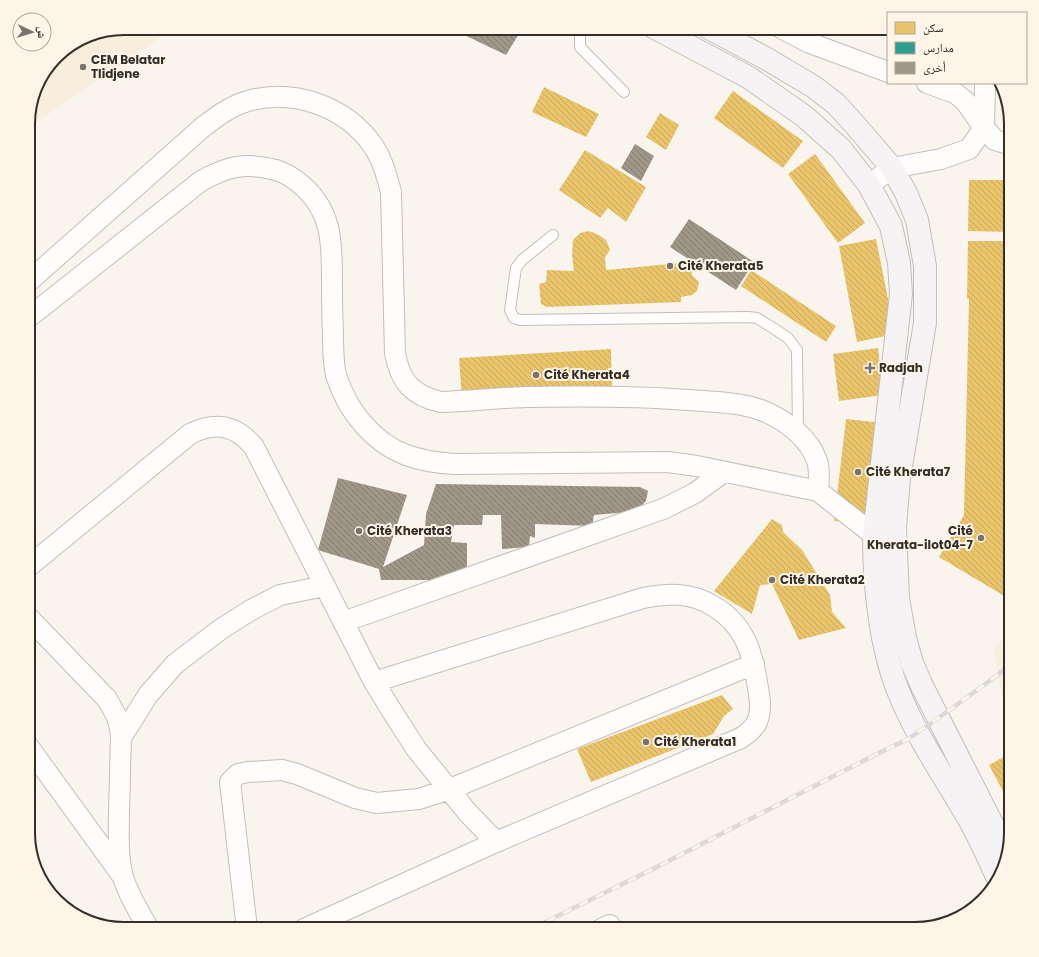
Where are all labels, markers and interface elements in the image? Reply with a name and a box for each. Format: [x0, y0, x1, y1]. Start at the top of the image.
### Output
north arrow [12, 12, 52, 52]
legend [887, 12, 1027, 84]
text: سكن [923, 19, 944, 36]
text: ش [34, 26, 50, 39]
text: مدارس [923, 39, 954, 56]
place label: CEM Belatar Tlidjene [91, 51, 165, 82]
text: أخرى [923, 59, 946, 76]
marker: CEM Belatar Tlidjene [78, 62, 88, 72]
place label: Cité Kherata5 [678, 257, 764, 274]
marker: Cité Kherata5 [665, 261, 675, 271]
place label: Radjah [879, 359, 923, 376]
marker: Radjah [864, 362, 876, 374]
place label: Cité Kherata4 [544, 366, 630, 383]
marker: Cité Kherata4 [531, 370, 541, 380]
place label: Cité Kherata7 [866, 463, 951, 480]
marker: Cité Kherata7 [853, 467, 863, 477]
place label: Cité Kherata3 [367, 522, 452, 539]
place label: Cité Kherata-ilot04-7 [867, 522, 974, 553]
marker: Cité Kherata3 [354, 526, 364, 536]
marker: Cité Kherata-ilot04-7 [976, 533, 986, 543]
place label: Cité Kherata2 [780, 571, 865, 588]
marker: Cité Kherata2 [767, 575, 777, 585]
place label: Cité Kherata1 [654, 733, 736, 750]
marker: Cité Kherata1 [641, 737, 651, 747]

